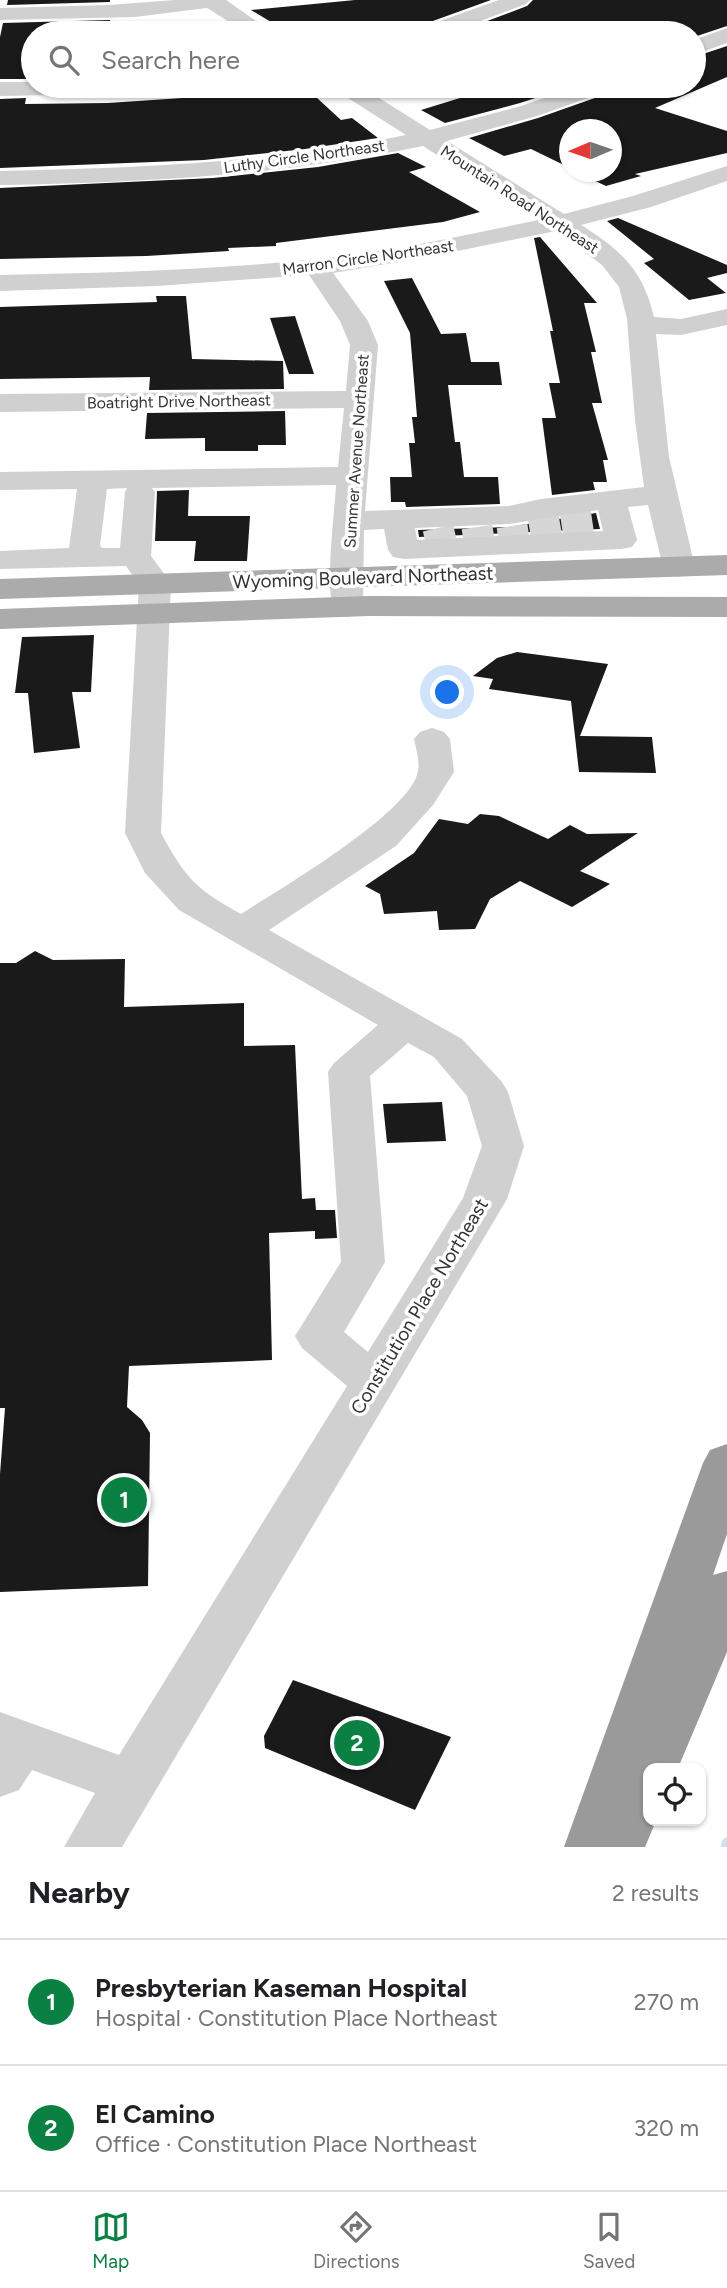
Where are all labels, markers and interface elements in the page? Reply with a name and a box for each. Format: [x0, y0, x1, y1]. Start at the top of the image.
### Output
search box [21, 21, 706, 98]
icon: search [45, 41, 83, 79]
text: Search here [101, 44, 240, 76]
north arrow [559, 119, 622, 182]
street label: Luthy Circle Northeast [222, 136, 386, 177]
street label: Mountain Road Northeast [437, 141, 602, 258]
street label: Marron Circle Northeast [281, 236, 455, 279]
street label: Summer Avenue Northeast [340, 353, 373, 549]
street label: Boatright Drive Northeast [87, 390, 271, 413]
street label: Wyoming Boulevard Northeast [232, 561, 494, 594]
your location [430, 675, 464, 709]
street label: Constitution Place Northeast [346, 1194, 493, 1418]
pin: 1 [101, 1474, 147, 1526]
pin: 2 [334, 1717, 380, 1769]
map controls [643, 1763, 706, 1826]
button: locate [643, 1763, 706, 1826]
text: Nearby [28, 1874, 130, 1911]
text: 2 results [612, 1879, 699, 1907]
text: Presbyterian Kaseman Hospital [95, 1972, 467, 2004]
text: 1 [46, 1988, 56, 2016]
text: 270 m [634, 1988, 699, 2016]
text: Hospital · Constitution Place Northeast [95, 2004, 498, 2032]
text: El Camino [95, 2098, 215, 2130]
text: 2 [44, 2114, 58, 2142]
text: 320 m [634, 2114, 699, 2142]
text: Office · Constitution Place Northeast [95, 2130, 477, 2158]
tab: Map [92, 2208, 130, 2273]
tab: Directions [313, 2208, 400, 2273]
tab: Saved [583, 2208, 635, 2273]

